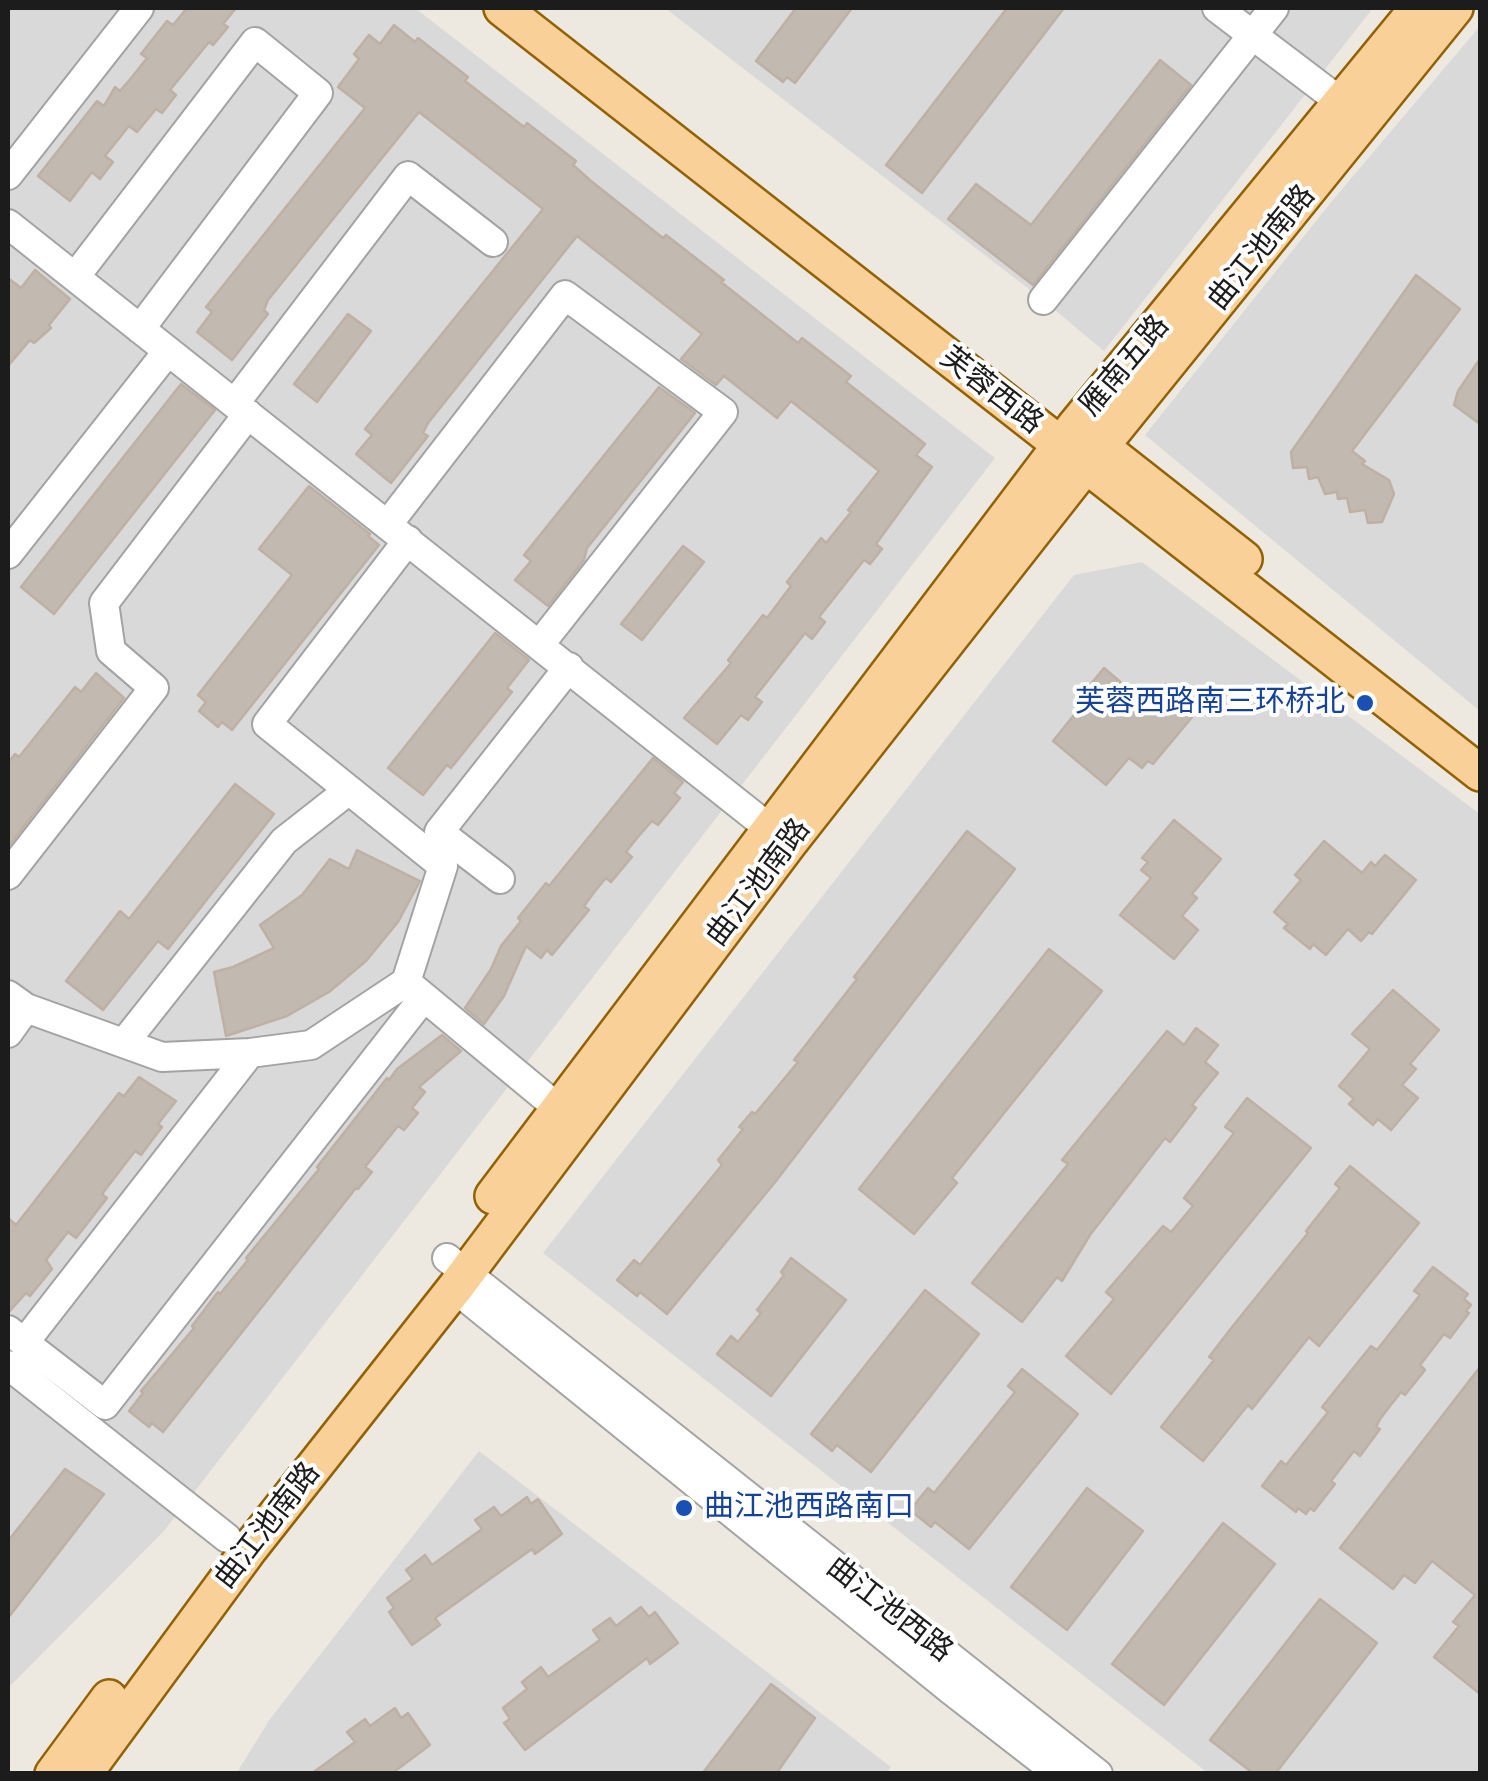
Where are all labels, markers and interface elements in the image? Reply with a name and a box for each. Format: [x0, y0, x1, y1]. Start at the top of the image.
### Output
street label: 曲江池南路 [1201, 178, 1323, 318]
street label: 雁南五路 [1073, 308, 1177, 424]
street label: 芙蓉西路 [933, 340, 1049, 442]
place label: 芙蓉西路南三环桥北 [1075, 685, 1345, 721]
marker: 芙蓉西路南三环桥北 [1354, 692, 1376, 714]
street label: 曲江池南路 [699, 812, 819, 954]
street label: 曲江池南路 [208, 1456, 328, 1596]
place label: 曲江池西路南口 [704, 1490, 914, 1526]
marker: 曲江池西路南口 [673, 1497, 695, 1519]
street label: 曲江池西路 [819, 1550, 959, 1670]

